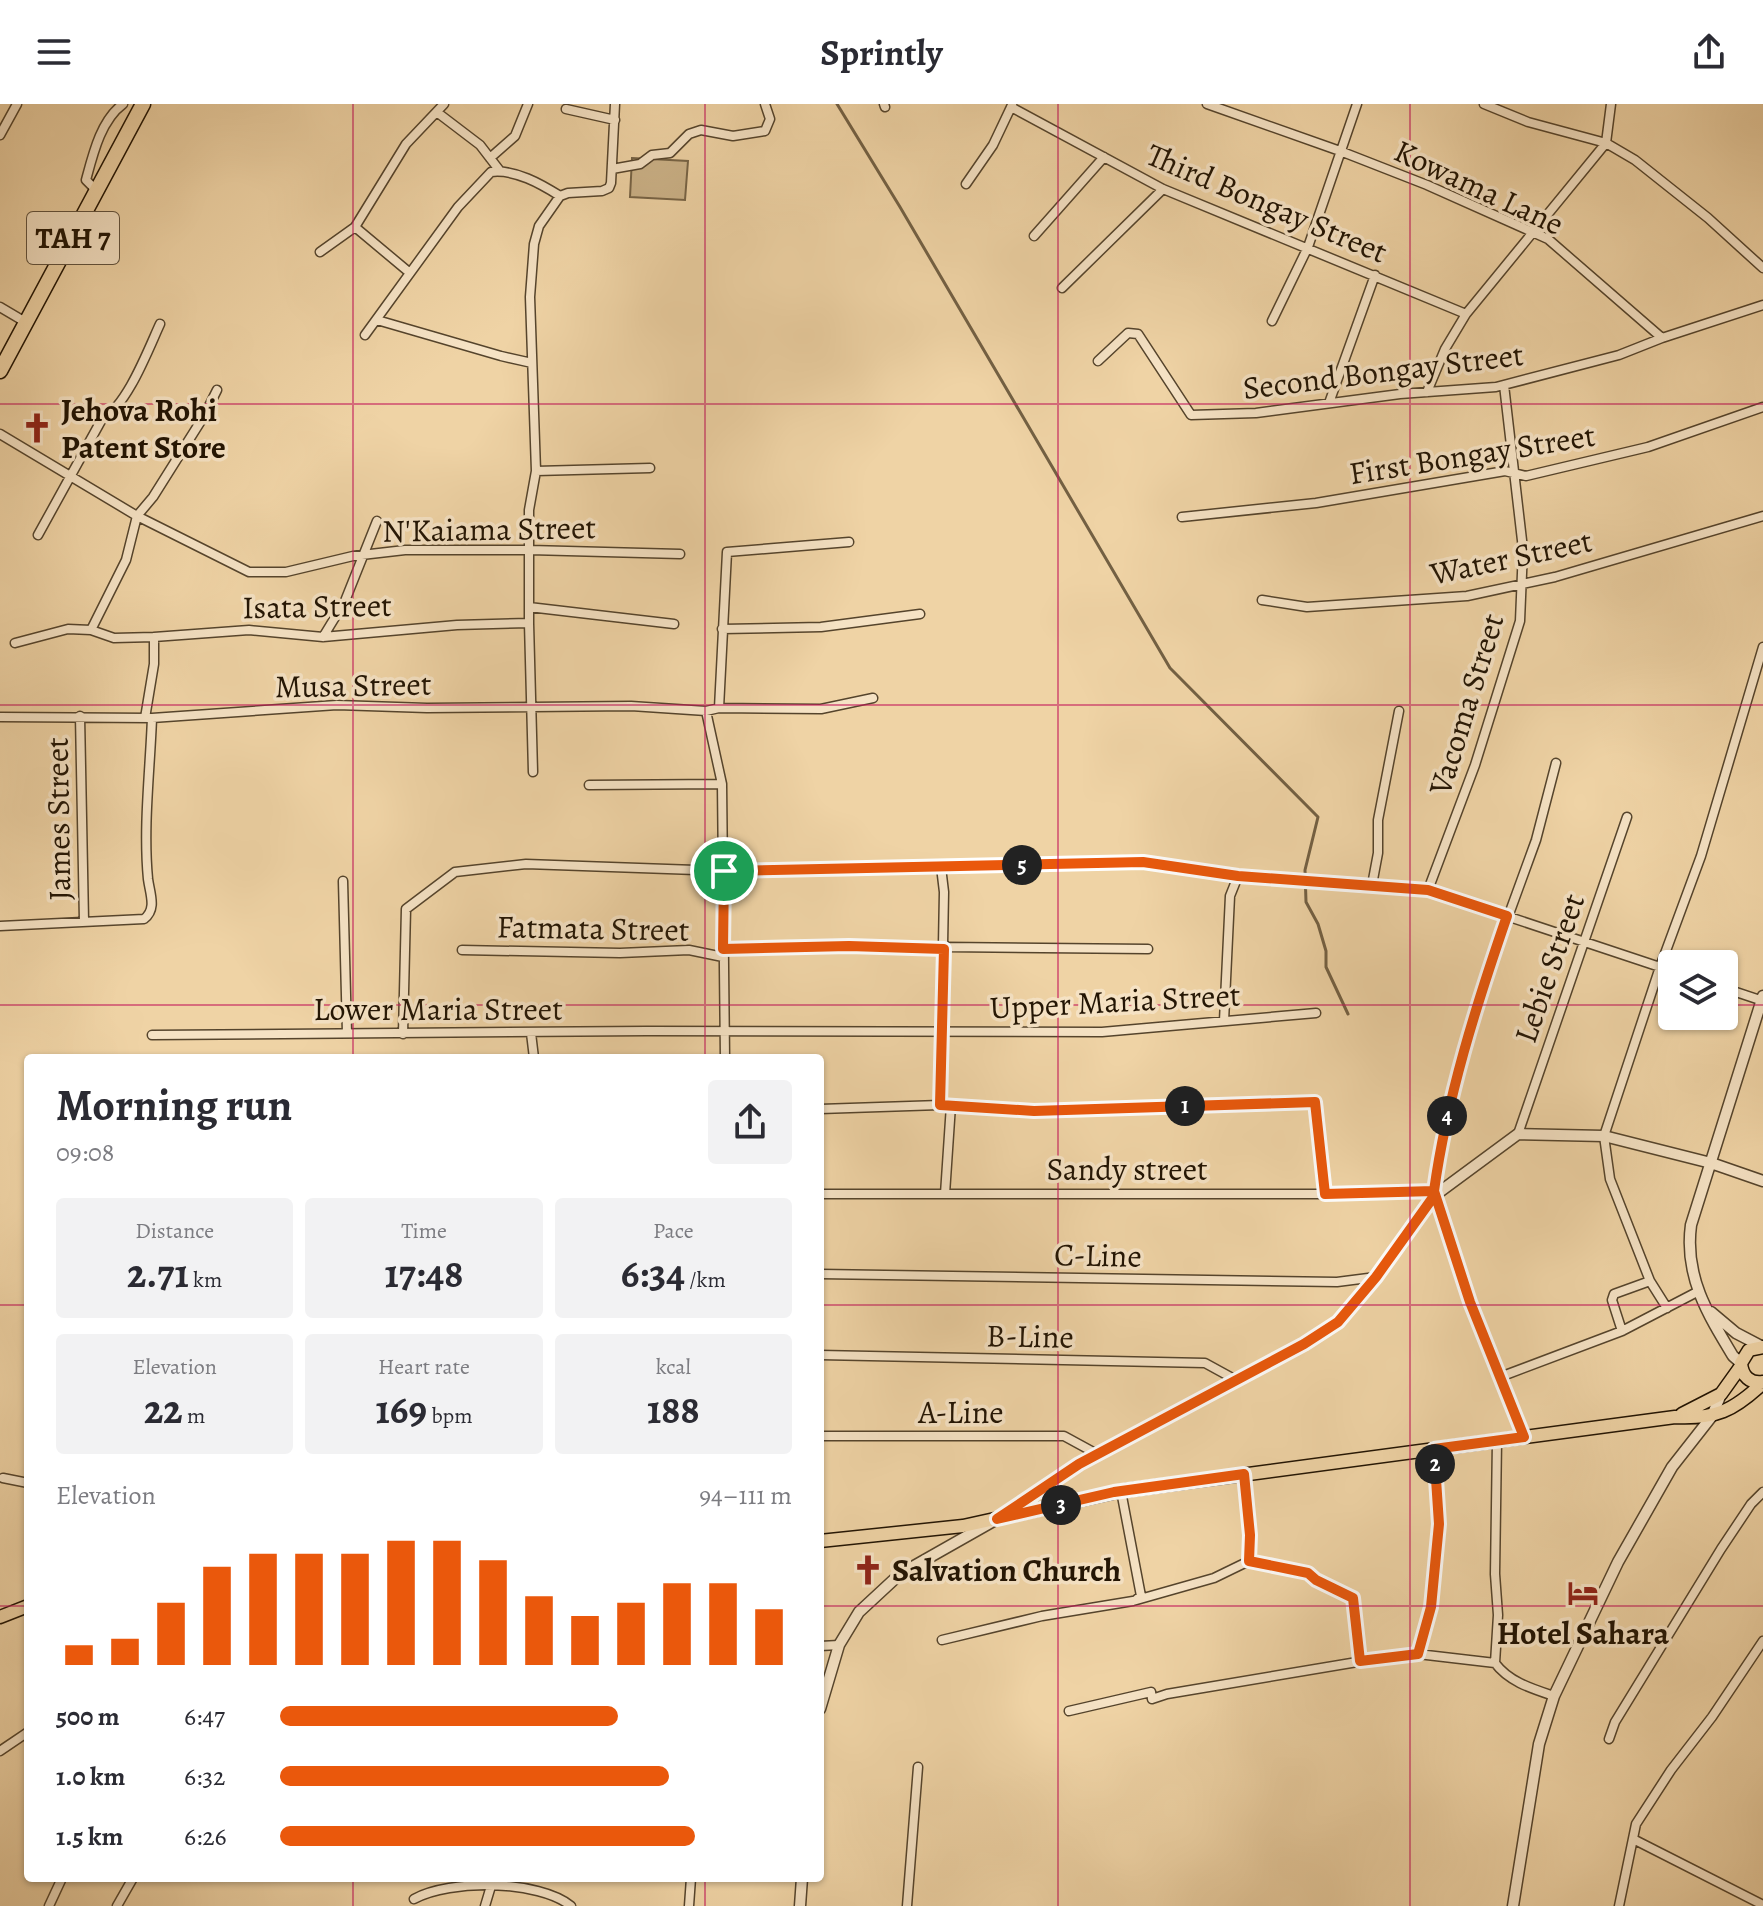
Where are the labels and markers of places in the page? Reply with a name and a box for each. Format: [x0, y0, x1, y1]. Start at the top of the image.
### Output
place label: Jehova Rohi Patent Store [61, 388, 226, 469]
church icon: Jehova Rohi Patent Store [20, 411, 54, 445]
pin [690, 837, 758, 905]
pin: 5 [1002, 845, 1042, 885]
pin: 1 [1165, 1086, 1205, 1126]
pin: 4 [1427, 1096, 1467, 1136]
pin: 2 [1415, 1444, 1455, 1484]
pin: 3 [1041, 1485, 1081, 1525]
place label: Salvation Church [892, 1548, 1121, 1592]
church icon: Salvation Church [851, 1553, 885, 1587]
hotel icon: Hotel Sahara [1566, 1576, 1600, 1610]
place label: Hotel Sahara [1497, 1611, 1670, 1655]

